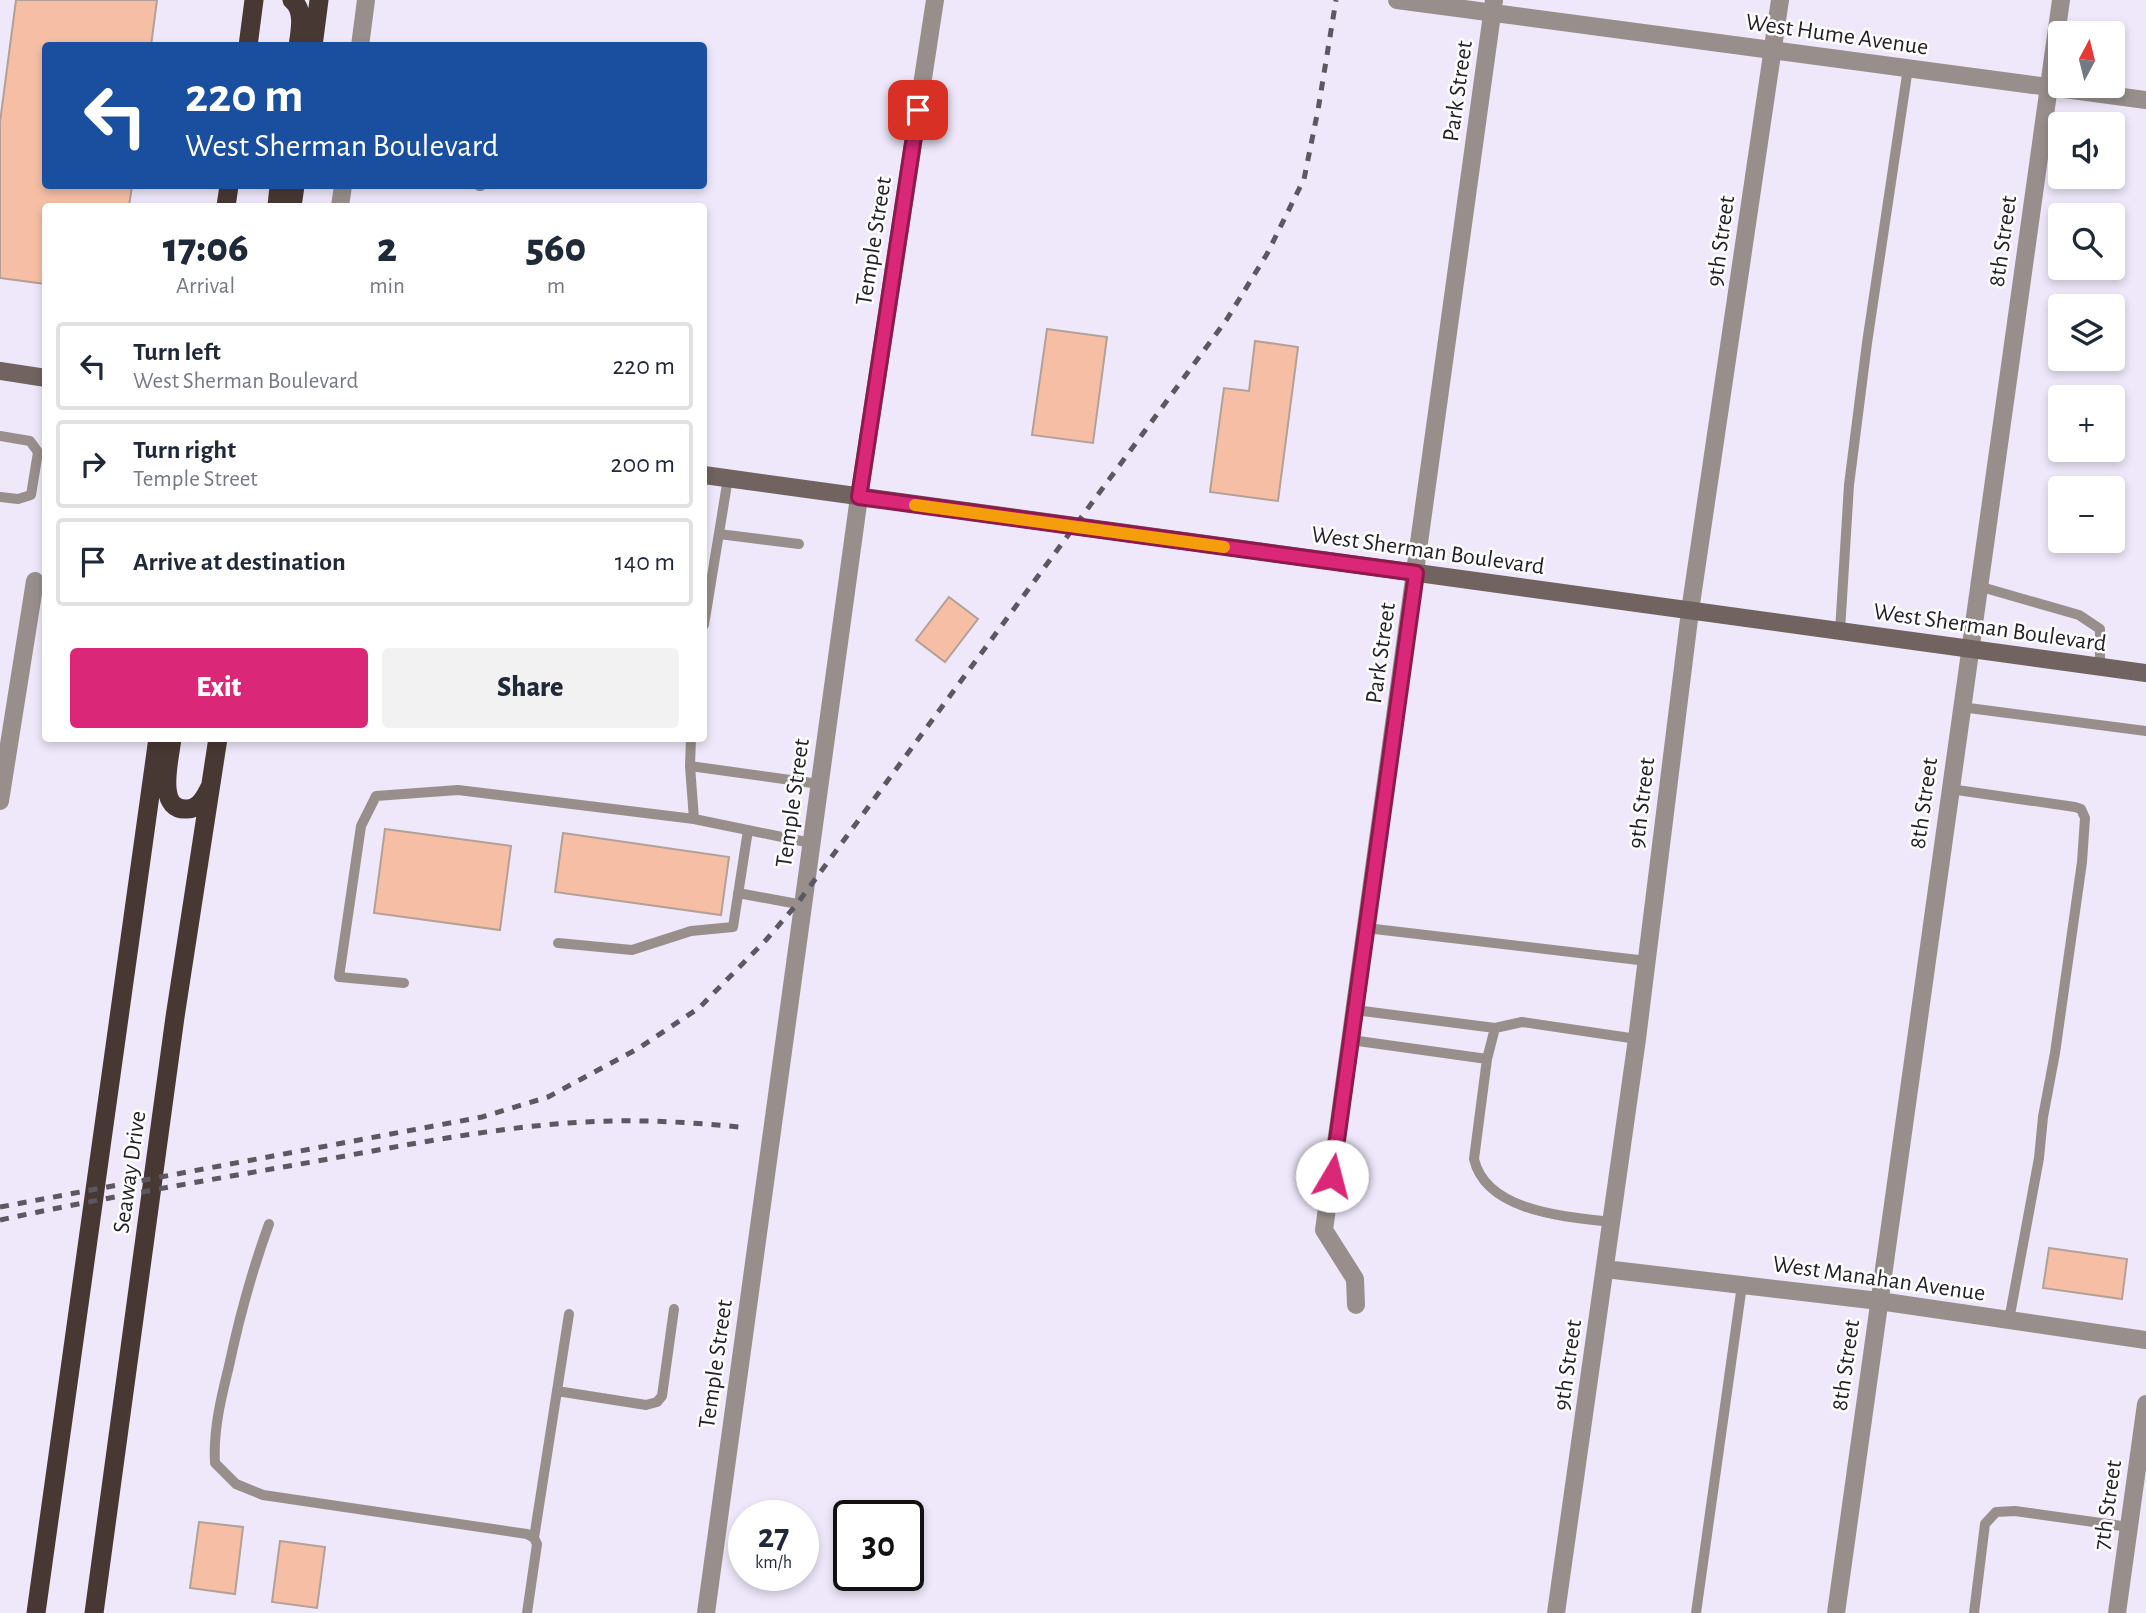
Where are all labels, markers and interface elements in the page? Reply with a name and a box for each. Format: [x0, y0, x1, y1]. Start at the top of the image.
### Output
street label: West Hume Avenue [1744, 10, 1930, 60]
north arrow [2048, 21, 2124, 98]
map controls [2048, 21, 2125, 553]
street label: Park Street [1439, 39, 1477, 143]
icon: left [70, 70, 161, 161]
text: 220 m [185, 72, 304, 121]
pin [888, 80, 948, 140]
icon: arrive [899, 91, 937, 129]
button: sound [2048, 112, 2125, 189]
text: West Sherman Boulevard [185, 130, 499, 162]
street label: Temple Street [852, 175, 896, 307]
street label: 9th Street [1703, 194, 1739, 288]
street label: 8th Street [1985, 194, 2021, 288]
button: search [2048, 203, 2125, 280]
text: 17:06 [163, 227, 248, 269]
text: 2 [377, 227, 397, 269]
text: 560 [526, 227, 586, 269]
text: Arrival [176, 275, 235, 298]
text: min [369, 275, 405, 298]
text: m [547, 275, 565, 298]
button: layers [2048, 294, 2125, 371]
text: Turn left [133, 339, 221, 365]
icon: left [74, 347, 112, 385]
text: 220 m [613, 353, 675, 379]
text: West Sherman Boulevard [133, 370, 358, 393]
button: + [2048, 385, 2125, 462]
text: Turn right [133, 437, 236, 463]
icon: right [74, 445, 112, 483]
text: 200 m [611, 451, 675, 477]
text: Temple Street [133, 468, 258, 491]
button: − [2048, 476, 2125, 553]
street label: West Sherman Boulevard [1310, 523, 1546, 579]
icon: arrive [74, 543, 112, 581]
text: Arrive at destination [133, 549, 346, 575]
text: 140 m [615, 549, 675, 575]
street label: West Sherman Boulevard [1872, 600, 2108, 656]
street label: Park Street [1362, 601, 1400, 705]
button: Exit [70, 648, 368, 728]
button: Share [382, 648, 679, 728]
street label: Temple Street [772, 737, 814, 869]
street label: 9th Street [1624, 756, 1660, 850]
street label: 8th Street [1906, 756, 1942, 850]
street label: Seaway Drive [110, 1109, 150, 1235]
position arrow [1295, 1139, 1369, 1213]
street label: West Manahan Avenue [1771, 1252, 1987, 1306]
street label: Temple Street [695, 1298, 737, 1430]
street label: 9th Street [1550, 1318, 1586, 1412]
street label: 8th Street [1828, 1318, 1864, 1412]
street label: 7th Street [2090, 1458, 2126, 1552]
speed limit sign: 30 [833, 1500, 924, 1591]
text: 27 [758, 1519, 789, 1554]
text: km/h [755, 1554, 792, 1572]

